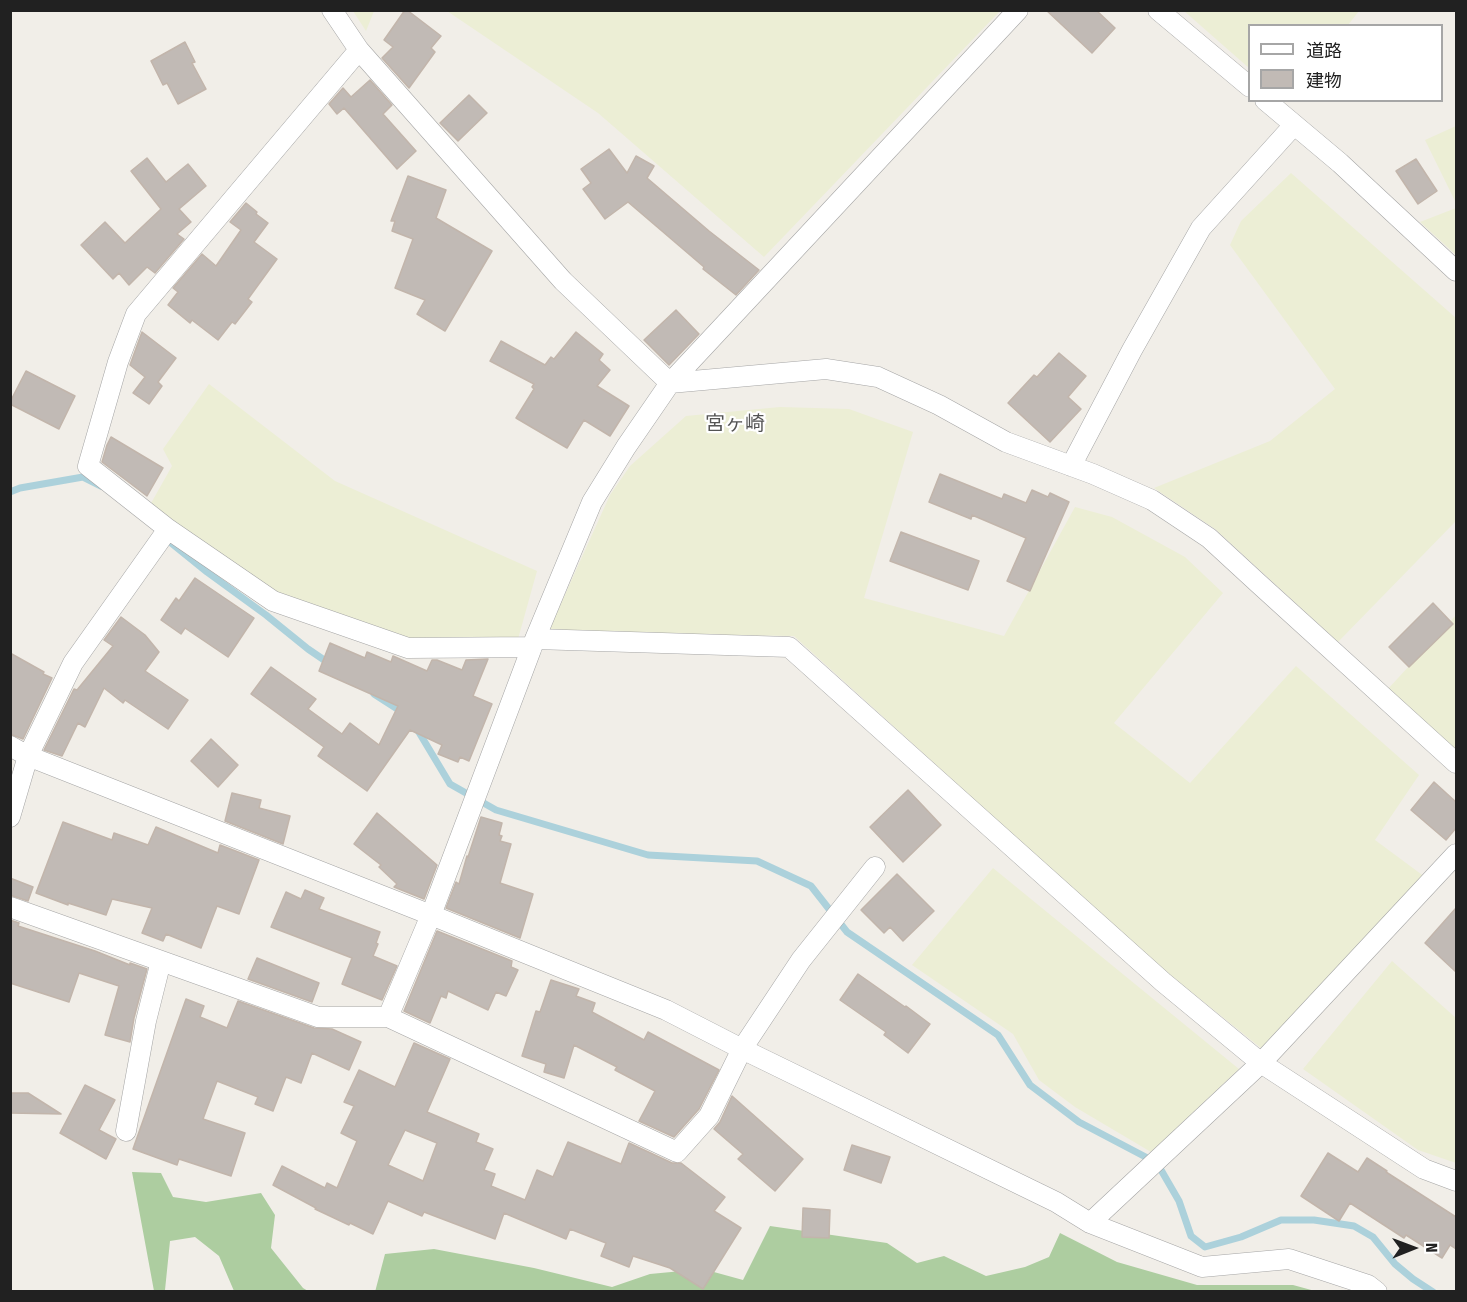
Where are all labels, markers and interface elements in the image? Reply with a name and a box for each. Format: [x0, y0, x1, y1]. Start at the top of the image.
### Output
legend [1248, 24, 1443, 102]
text: 道路 [1306, 40, 1342, 62]
text: 建物 [1306, 70, 1342, 92]
district label: 宮ヶ崎 [705, 412, 765, 436]
north arrow [1383, 1218, 1443, 1278]
text: N [1422, 1243, 1441, 1253]

